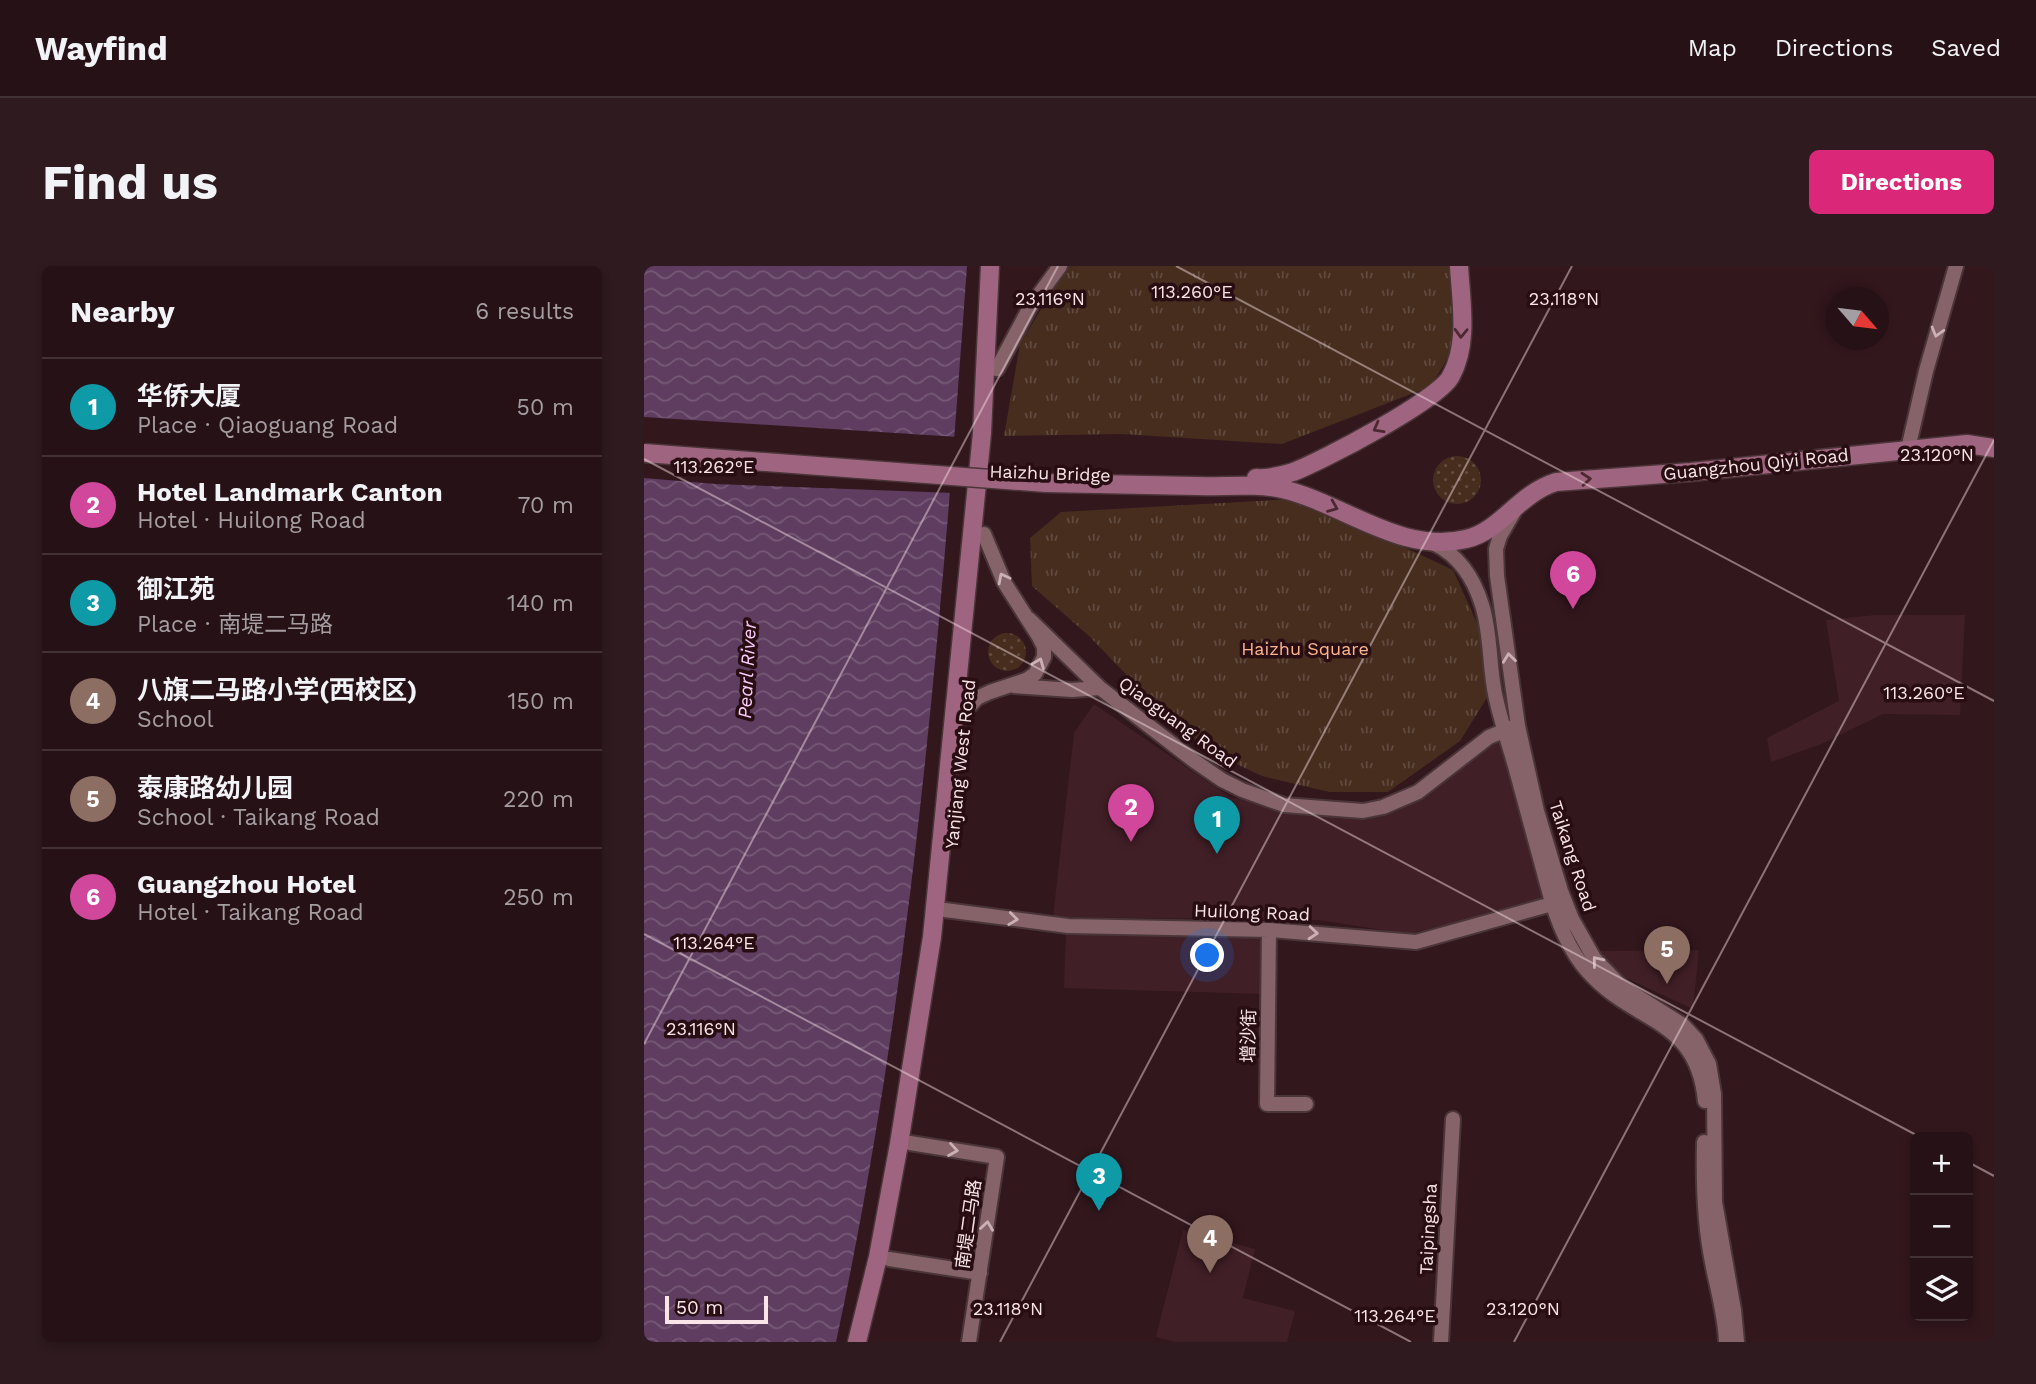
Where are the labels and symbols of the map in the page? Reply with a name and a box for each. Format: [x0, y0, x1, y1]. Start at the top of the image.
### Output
text: 113.260°E [1151, 281, 1233, 302]
north arrow [1826, 287, 1889, 350]
text: 23.116°N [1015, 288, 1085, 309]
text: 23.118°N [1529, 288, 1599, 309]
one-way arrow [1931, 326, 1946, 338]
one-way arrow [1454, 328, 1469, 339]
one-way arrow [1373, 420, 1385, 433]
street label: Guangzhou Qiyi Road [1662, 444, 1850, 484]
text: 23.120°N [1900, 444, 1974, 465]
text: 113.262°E [673, 456, 755, 477]
street label: Haizhu Bridge [989, 460, 1111, 486]
one-way arrow [1581, 472, 1592, 487]
one-way arrow [1326, 499, 1338, 513]
pin: 6 [1550, 551, 1596, 609]
one-way arrow [998, 573, 1012, 585]
water label: Pearl River [733, 620, 761, 719]
park label: Haizhu Square [1241, 638, 1369, 659]
one-way arrow [1501, 652, 1516, 664]
one-way arrow [1031, 658, 1045, 670]
street label: Qiaoguang Road [1115, 672, 1241, 772]
street label: Yanjiang West Road [941, 678, 979, 850]
text: 113.260°E [1883, 682, 1965, 703]
pin: 2 [1108, 784, 1154, 842]
pin: 1 [1194, 796, 1240, 854]
street label: Taikang Road [1545, 798, 1601, 914]
street label: Huilong Road [1194, 899, 1310, 925]
one-way arrow [1007, 911, 1018, 926]
one-way arrow [1308, 925, 1319, 940]
pin: 5 [1644, 926, 1690, 984]
text: 113.264°E [673, 932, 755, 953]
your location [1190, 938, 1224, 972]
one-way arrow [1593, 956, 1606, 968]
street label: 增沙街 [1237, 1009, 1259, 1063]
text: 23.116°N [666, 1018, 736, 1039]
one-way arrow [947, 1142, 959, 1157]
pin: 3 [1076, 1153, 1122, 1211]
street label: 南堤二马路 [951, 1178, 985, 1270]
street label: Taipingsha [1415, 1183, 1441, 1275]
pin: 4 [1187, 1215, 1233, 1273]
one-way arrow [979, 1220, 994, 1232]
scale bar [665, 1293, 768, 1325]
text: 23.118°N [973, 1298, 1043, 1319]
text: 23.120°N [1486, 1298, 1560, 1319]
text: 113.264°E [1354, 1305, 1436, 1326]

